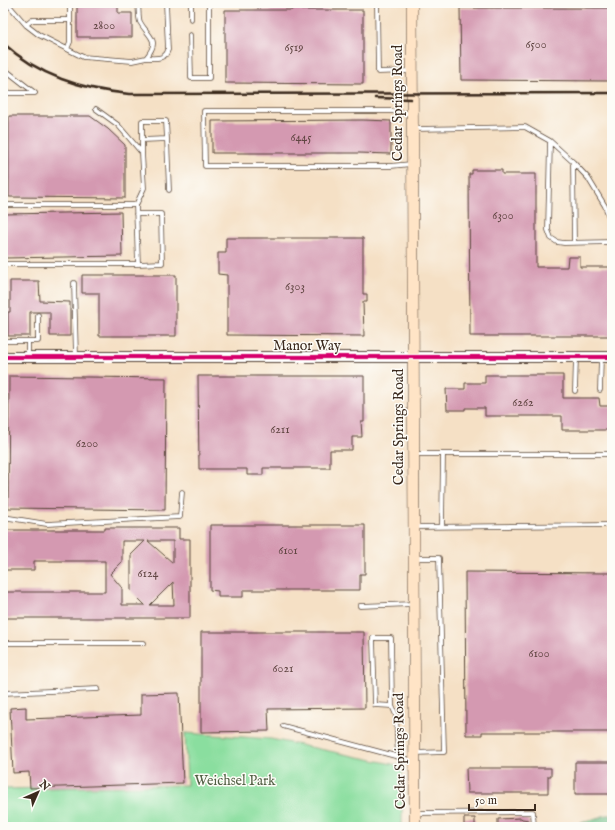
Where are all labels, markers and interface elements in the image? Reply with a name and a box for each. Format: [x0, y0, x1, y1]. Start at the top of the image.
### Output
house number: 2800 [93, 18, 115, 33]
house number: 6500 [525, 37, 547, 52]
house number: 6519 [284, 40, 304, 55]
street label: Cedar Springs Road [389, 44, 407, 161]
house number: 6445 [290, 130, 312, 145]
house number: 6300 [492, 208, 514, 223]
house number: 6303 [285, 279, 305, 294]
street label: Manor Way [273, 337, 341, 355]
street label: Cedar Springs Road [390, 368, 408, 485]
house number: 6262 [512, 395, 534, 410]
house number: 6211 [270, 422, 290, 437]
house number: 6200 [76, 436, 98, 451]
house number: 6101 [278, 543, 298, 558]
house number: 6124 [138, 566, 159, 581]
house number: 6100 [528, 646, 550, 661]
house number: 6021 [272, 661, 294, 676]
street label: Cedar Springs Road [390, 692, 410, 809]
north arrow [18, 772, 58, 812]
park label: Weichsel Park [194, 772, 276, 790]
text: N [35, 777, 53, 794]
scale bar [469, 786, 535, 812]
text: 50 m [475, 793, 497, 808]

